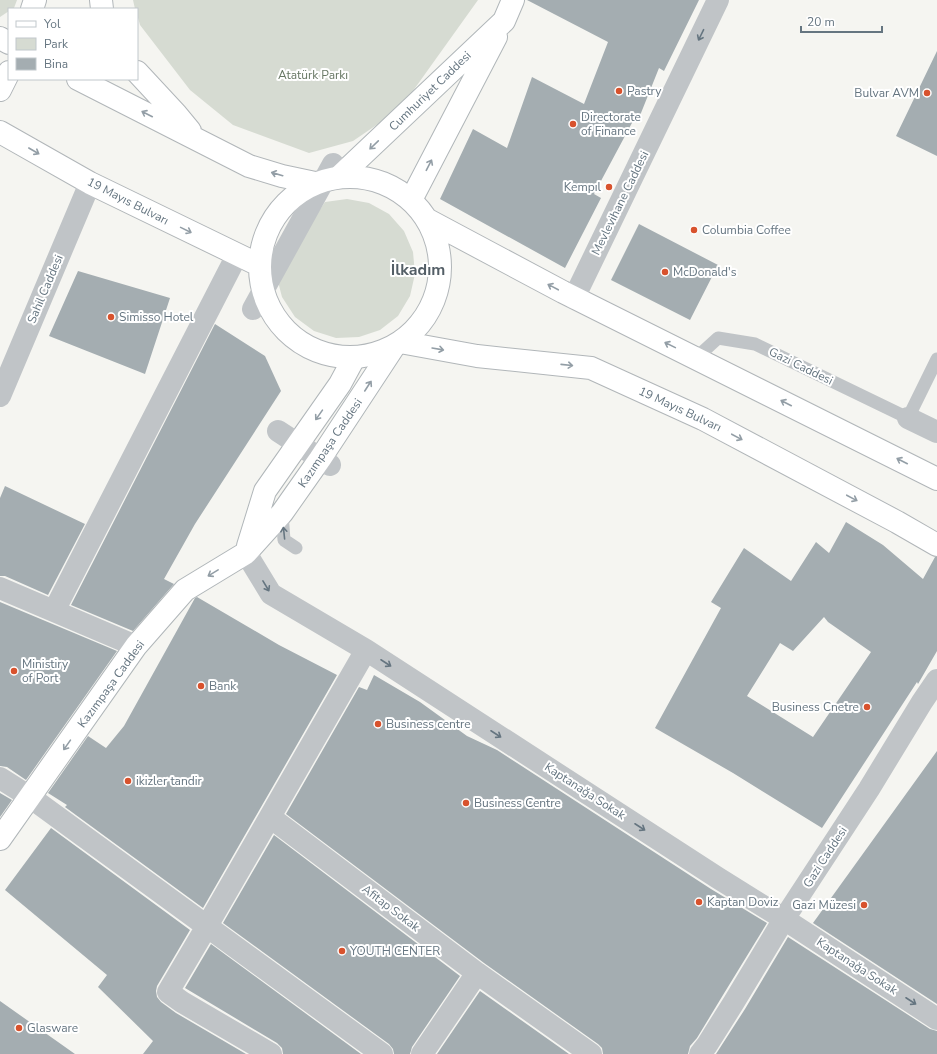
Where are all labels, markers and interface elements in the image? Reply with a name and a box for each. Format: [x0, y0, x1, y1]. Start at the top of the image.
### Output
legend [8, 8, 138, 80]
scale bar [801, 8, 882, 34]
text: 20 m [807, 14, 835, 30]
text: Yol [43, 16, 61, 32]
one-way arrow [697, 29, 704, 41]
text: Park [44, 36, 69, 52]
street label: Cumhuriyet Caddesi [385, 48, 475, 134]
text: Bina [44, 56, 68, 72]
park label: Atatürk Parkı [278, 67, 348, 83]
place label: Pastry [627, 83, 662, 99]
place label: Bulvar AVM [854, 85, 919, 101]
marker: Pastry [614, 86, 624, 96]
marker: Bulvar AVM [922, 88, 932, 98]
place label: Directorate of Finance [581, 109, 641, 139]
one-way arrow [141, 110, 153, 117]
marker: Directorate of Finance [568, 119, 578, 129]
one-way arrow [369, 140, 379, 150]
one-way arrow [28, 147, 40, 155]
street label: Mevlevihane Caddesi [588, 148, 652, 258]
one-way arrow [425, 159, 433, 171]
one-way arrow [270, 170, 283, 177]
street label: 19 Mayıs Bulvarı [84, 174, 172, 228]
place label: Kempıl [564, 179, 601, 195]
marker: Kempıl [604, 182, 614, 192]
place label: Columbia Coffee [702, 222, 791, 238]
marker: Columbia Coffee [689, 225, 699, 235]
one-way arrow [180, 227, 192, 234]
street label: Sahil Caddesi [23, 252, 67, 326]
district label: İlkadım [391, 259, 445, 281]
place label: McDonald's [673, 264, 737, 280]
marker: McDonald's [660, 267, 670, 277]
one-way arrow [547, 283, 559, 290]
place label: Simisso Hotel [119, 309, 194, 325]
marker: Simisso Hotel [106, 312, 116, 322]
one-way arrow [664, 341, 676, 348]
street label: Gazi Caddesi [766, 344, 836, 388]
one-way arrow [431, 345, 444, 353]
one-way arrow [560, 361, 573, 369]
one-way arrow [364, 381, 372, 392]
street label: 19 Mayıs Bulvarı [636, 383, 724, 435]
street label: Kazımpaşa Caddesi [294, 395, 366, 491]
one-way arrow [780, 399, 792, 406]
one-way arrow [315, 409, 323, 420]
one-way arrow [731, 434, 743, 441]
one-way arrow [896, 457, 908, 464]
one-way arrow [846, 495, 858, 502]
one-way arrow [280, 527, 288, 540]
one-way arrow [208, 569, 219, 577]
one-way arrow [263, 580, 271, 592]
street label: Kazımpaşa Caddesi [74, 637, 148, 731]
place label: Ministiry of Port [22, 656, 69, 686]
one-way arrow [381, 659, 392, 667]
marker: Ministiry of Port [9, 666, 19, 676]
place label: Bank [209, 678, 237, 694]
marker: Bank [196, 681, 206, 691]
place label: Business Cnetre [772, 699, 859, 715]
marker: Business Cnetre [862, 702, 872, 712]
place label: Business centre [386, 716, 471, 732]
marker: Business centre [373, 719, 383, 729]
one-way arrow [490, 729, 501, 738]
one-way arrow [63, 740, 71, 751]
street label: Kaptanağa Sokak [541, 759, 629, 824]
place label: ikizler tandir [136, 773, 203, 789]
marker: ikizler tandir [123, 776, 133, 786]
place label: Business Centre [474, 795, 561, 811]
marker: Business Centre [461, 798, 471, 808]
one-way arrow [634, 823, 645, 831]
street label: Gazi Caddesi [799, 823, 851, 891]
street label: Afitap Sokak [359, 881, 424, 936]
place label: Kaptan Doviz [707, 894, 779, 910]
marker: Kaptan Doviz [694, 897, 704, 907]
place label: Gazi Müzesi [792, 897, 856, 913]
marker: Gazi Müzesi [859, 900, 869, 910]
street label: Kaptanağa Sokak [813, 934, 901, 999]
place label: YOUTH CENTER [349, 943, 440, 959]
marker: YOUTH CENTER [337, 946, 347, 956]
one-way arrow [905, 998, 917, 1006]
place label: Glasware [27, 1020, 78, 1036]
marker: Glasware [14, 1023, 24, 1033]

